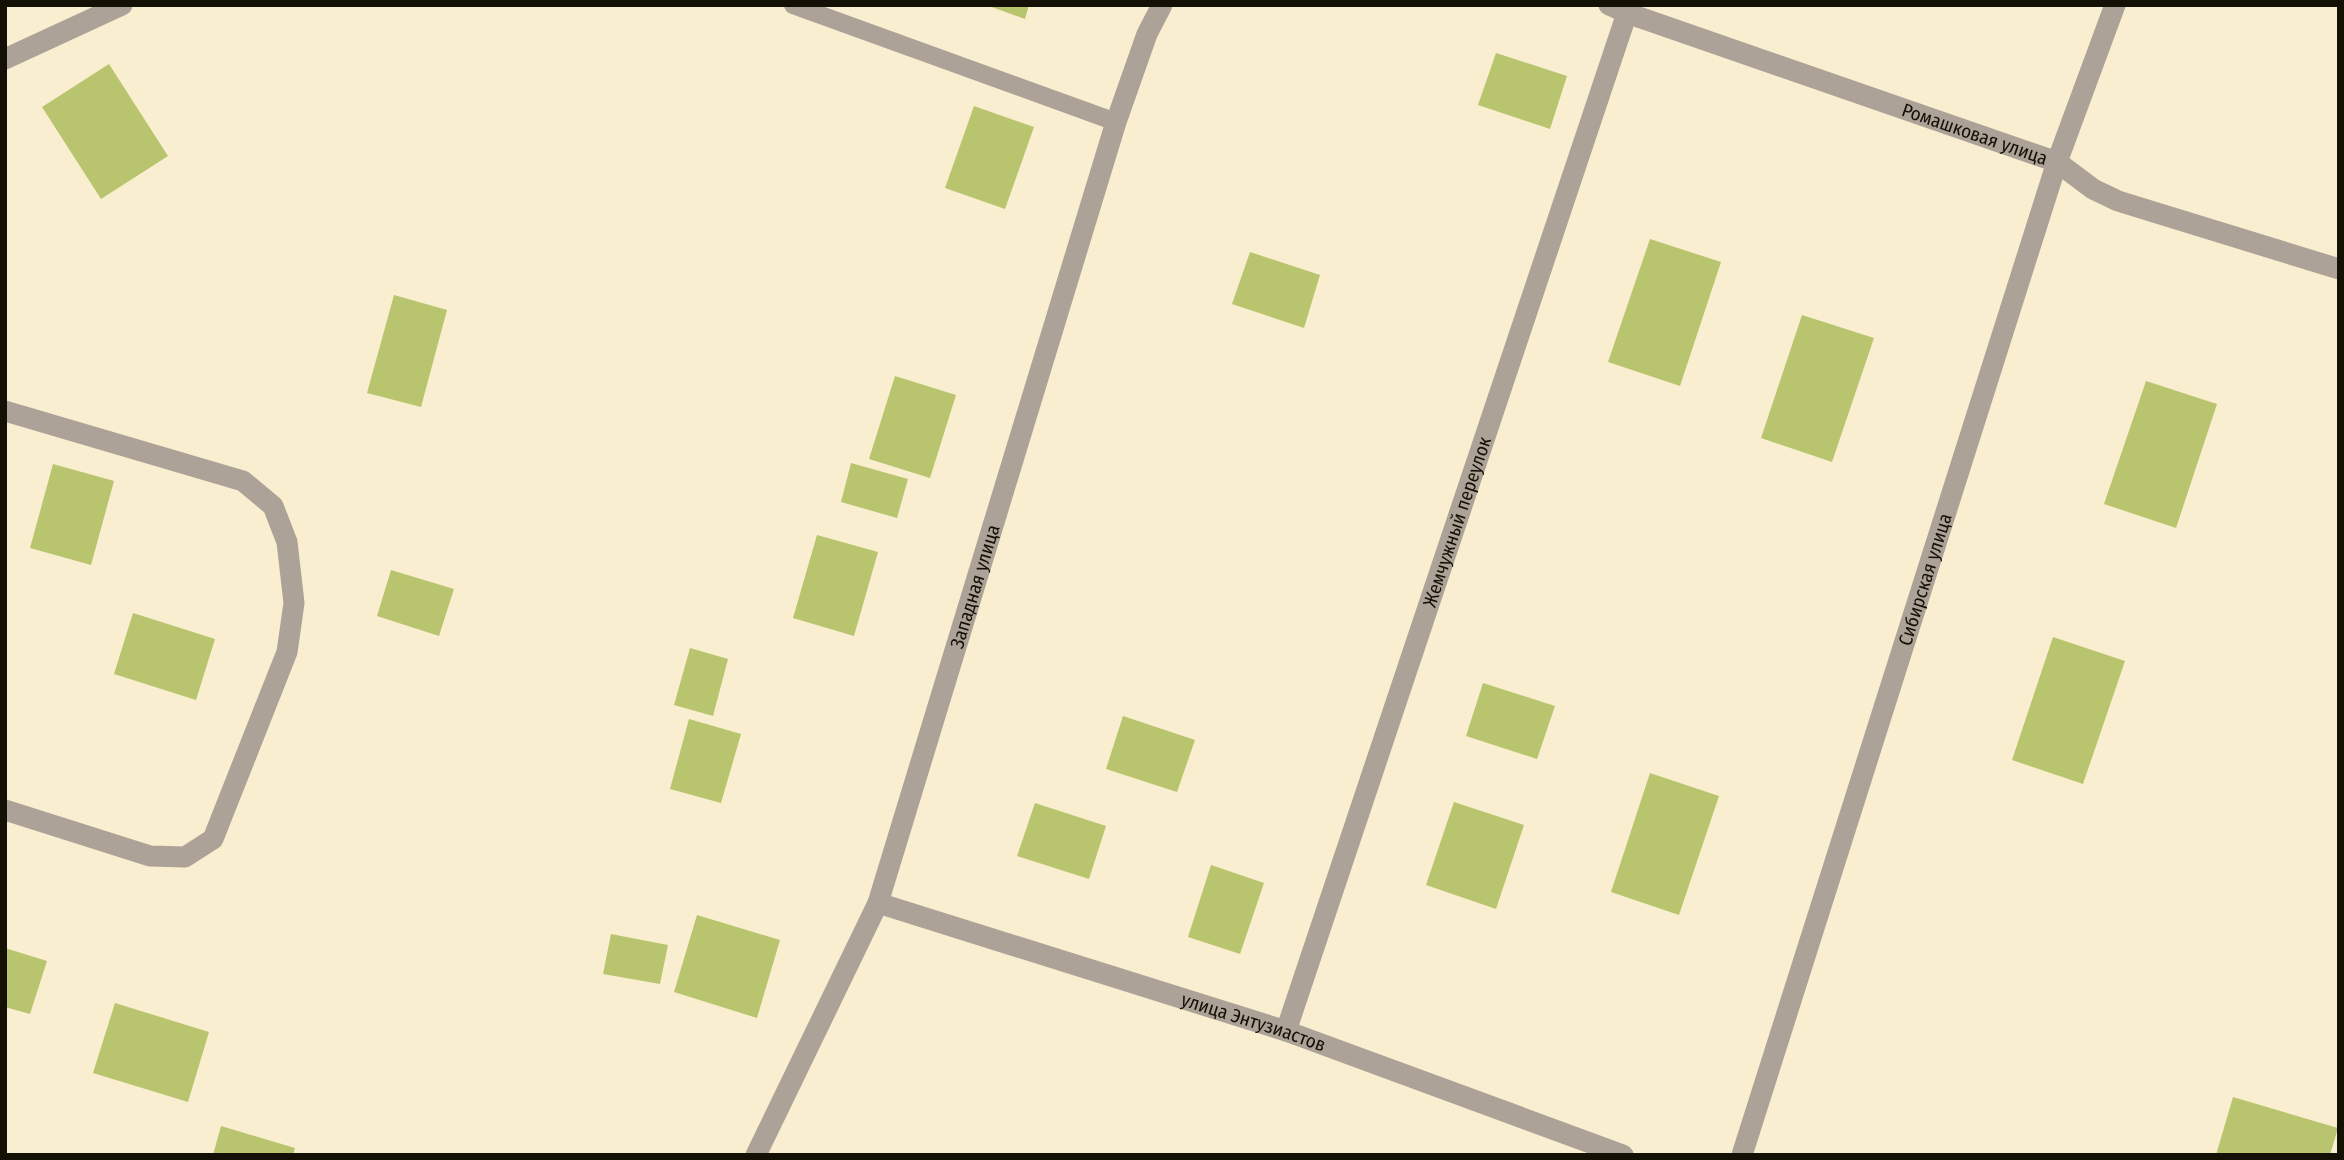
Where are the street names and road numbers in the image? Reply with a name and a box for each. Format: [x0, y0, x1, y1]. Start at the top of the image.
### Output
street label: Ромашковая улица [1899, 98, 2051, 169]
street label: Жемчужный переулок [1417, 434, 1496, 610]
street label: Сибирская улица [1893, 510, 1956, 648]
street label: Западная улица [945, 522, 1004, 651]
street label: улица Энтузиастов [1179, 987, 1329, 1056]

